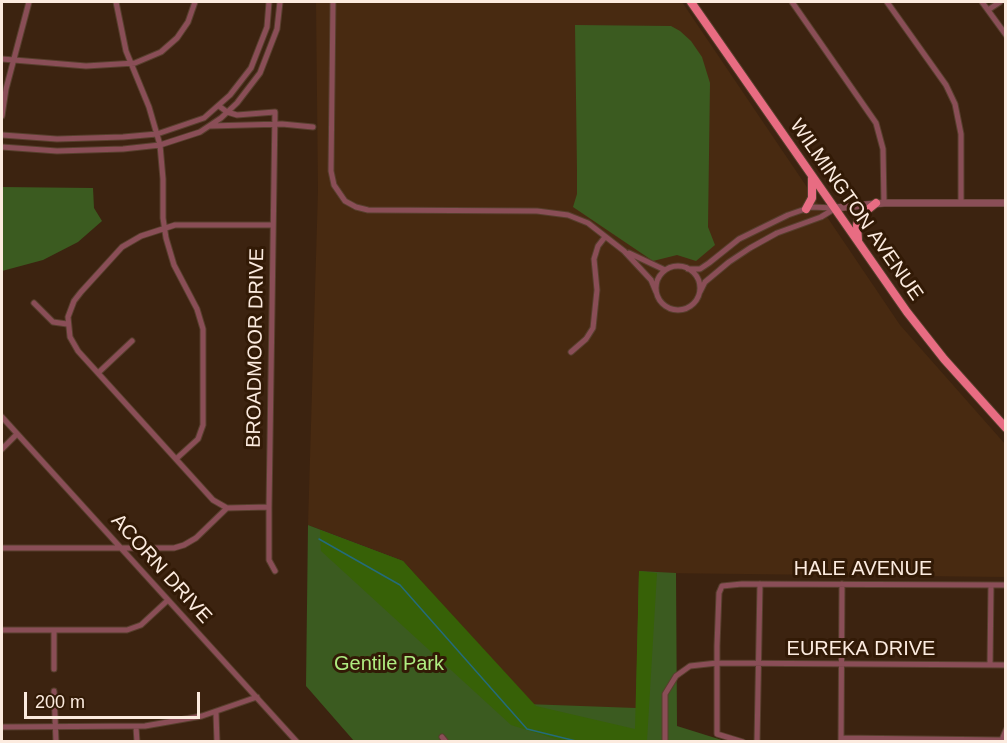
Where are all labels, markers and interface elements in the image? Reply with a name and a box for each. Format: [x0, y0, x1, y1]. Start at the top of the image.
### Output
street label: WILMINGTON AVENUE [784, 115, 928, 305]
street label: BROADMOOR DRIVE [242, 248, 270, 448]
street label: ACORN DRIVE [106, 509, 216, 629]
street label: HALE AVENUE [794, 557, 932, 581]
street label: EUREKA DRIVE [787, 637, 935, 661]
park label: Gentile Park [334, 652, 444, 676]
scale bar [27, 680, 202, 718]
text: 200 m [35, 692, 85, 712]

